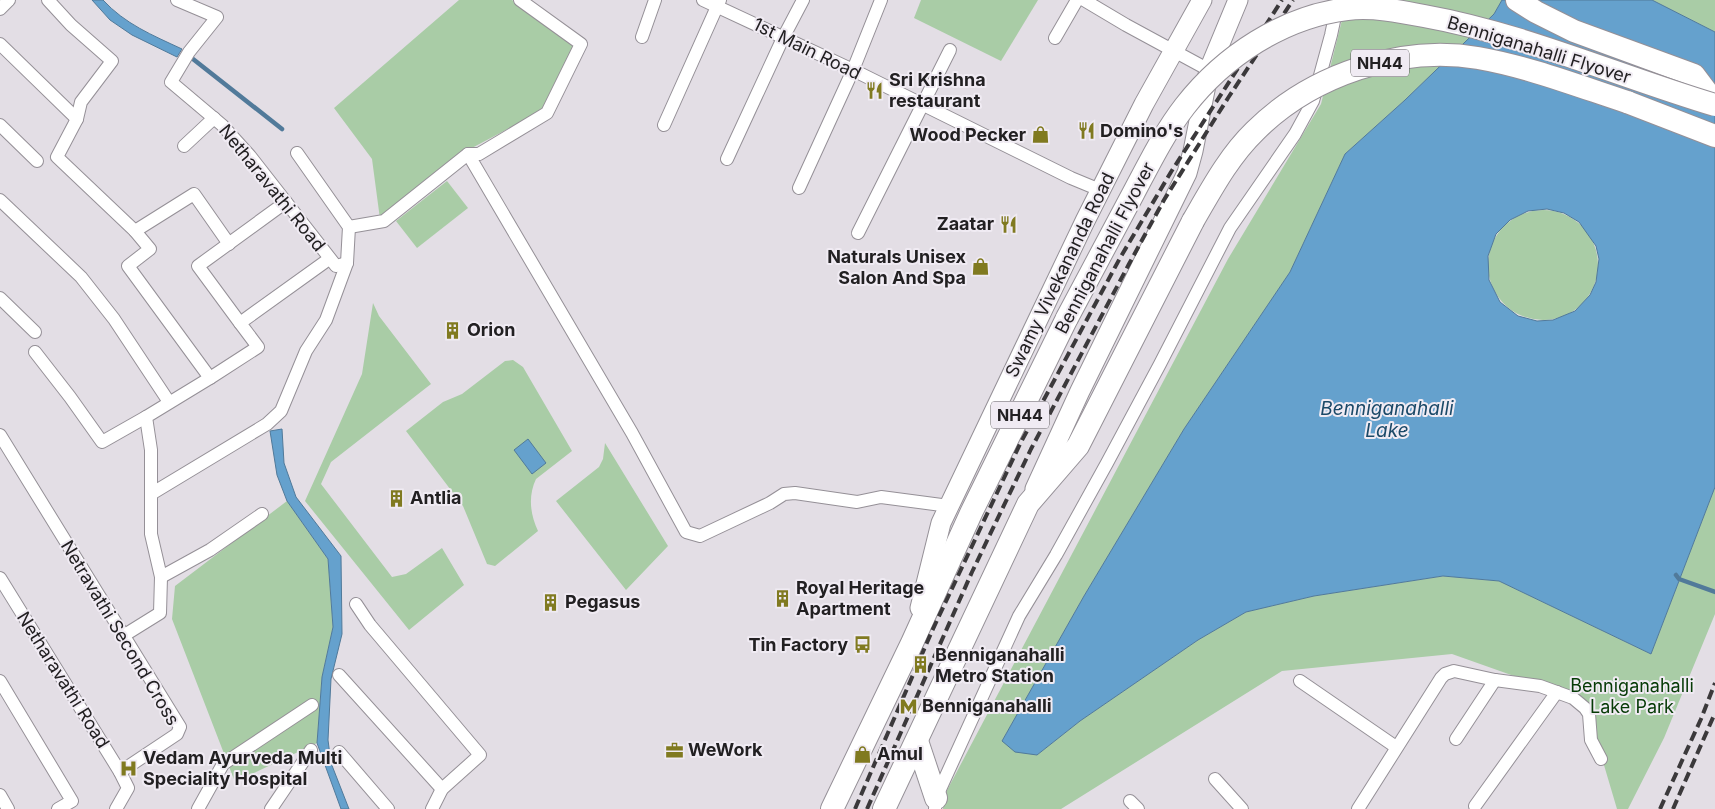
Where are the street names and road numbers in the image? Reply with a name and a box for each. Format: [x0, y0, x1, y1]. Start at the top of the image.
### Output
street label: Benniganahalli Flyover [1445, 12, 1634, 88]
street label: 1st Main Road [750, 13, 865, 84]
road number: NH44 [1351, 49, 1409, 76]
street label: Netharavathi Road [215, 120, 330, 255]
street label: Benniganahalli Flyover [1050, 158, 1159, 337]
street label: Swamy Vivekananda Road [1001, 169, 1118, 381]
road number: NH44 [991, 402, 1049, 428]
street label: Netravathi Second Cross [57, 537, 184, 729]
street label: Netharavathi Road [13, 608, 114, 752]

